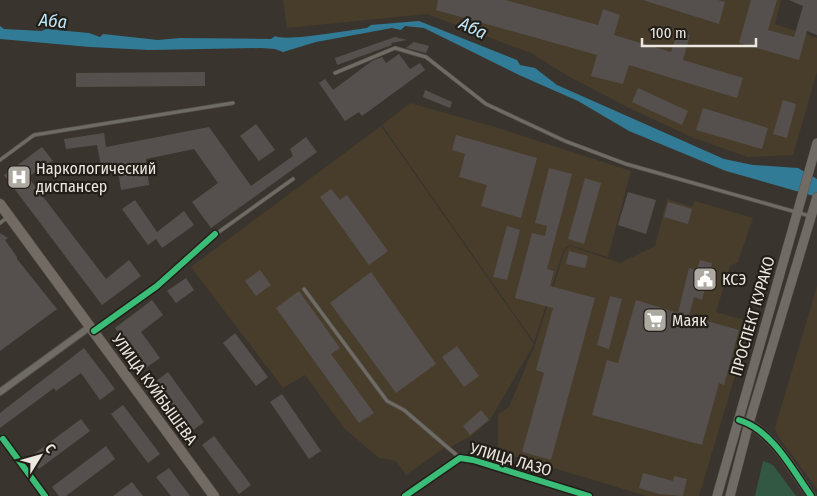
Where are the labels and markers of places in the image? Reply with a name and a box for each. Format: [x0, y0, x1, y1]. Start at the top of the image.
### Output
place label: Наркологический диспансер [36, 159, 156, 196]
hospital icon: Наркологический диспансер [6, 164, 32, 190]
public building icon: КСЭ [692, 266, 718, 292]
place label: КСЭ [722, 270, 746, 289]
supermarket icon: Маяк [642, 307, 668, 333]
place label: Маяк [672, 311, 707, 330]

